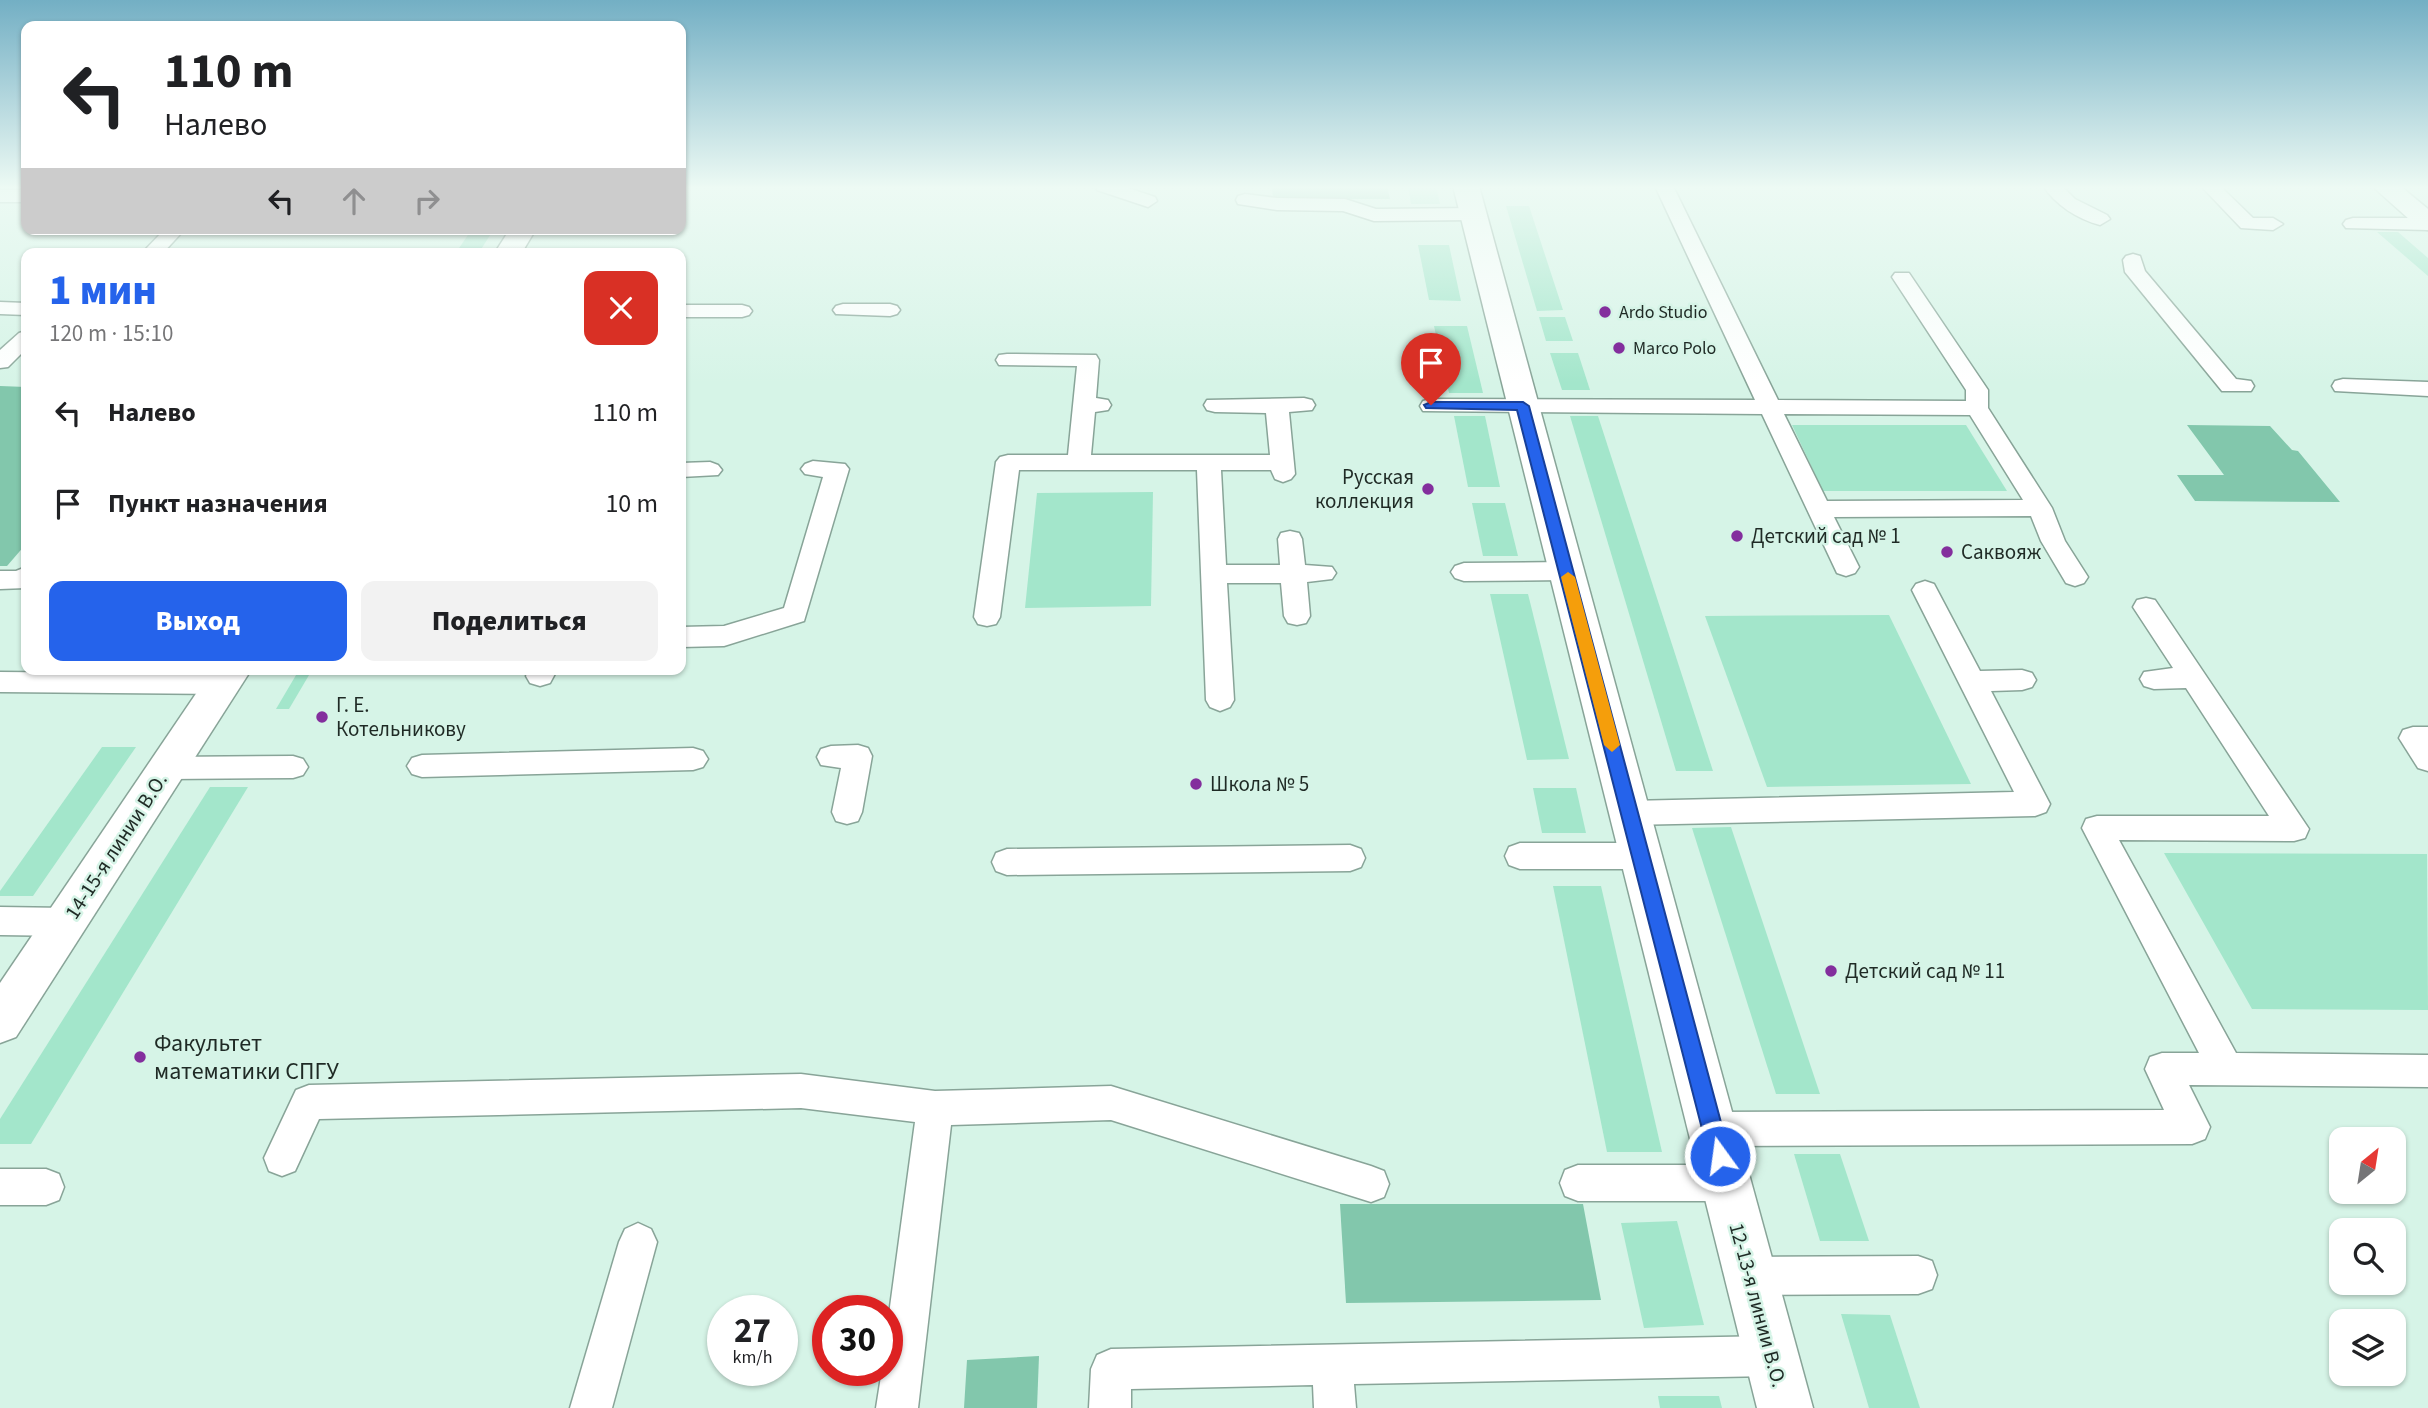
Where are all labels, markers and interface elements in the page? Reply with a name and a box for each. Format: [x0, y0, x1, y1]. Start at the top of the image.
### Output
text: 110 m [164, 37, 293, 107]
icon: left [49, 49, 140, 140]
text: Налево [164, 102, 267, 148]
icon: left [262, 182, 300, 220]
icon: ahead [335, 182, 373, 220]
icon: right [408, 182, 446, 220]
text: 1 мин [49, 261, 157, 321]
button: close [584, 271, 658, 345]
place label: Ardo Studio [1619, 300, 1707, 325]
marker: Ardo Studio [1597, 304, 1613, 320]
text: 120 m · 15:10 [49, 317, 173, 350]
pin [1401, 333, 1461, 405]
place label: Marco Polo [1633, 336, 1716, 361]
marker: Marco Polo [1611, 340, 1627, 356]
icon: arrive [1412, 344, 1450, 382]
icon: left [49, 394, 87, 432]
text: Налево [108, 394, 196, 431]
text: 110 m [592, 394, 658, 431]
place label: Русская коллекция [1315, 462, 1414, 516]
marker: Русская коллекция [1420, 481, 1436, 497]
icon: arrive [49, 485, 87, 523]
text: Пункт назначения [108, 485, 328, 522]
text: 10 m [605, 485, 658, 522]
place label: Детский сад № 1 [1751, 521, 1901, 551]
marker: Детский сад № 1 [1729, 528, 1745, 544]
place label: Саквояж [1961, 537, 2042, 567]
marker: Саквояж [1939, 544, 1955, 560]
button: Выход [49, 581, 347, 661]
button: Поделиться [361, 581, 658, 661]
place label: Г. Е. Котельникову [336, 690, 466, 744]
marker: Г. Е. Котельникову [314, 709, 330, 725]
street label: 14-15-я линии В.О. [57, 767, 175, 925]
place label: Школа № 5 [1210, 769, 1309, 799]
marker: Школа № 5 [1188, 776, 1204, 792]
place label: Детский сад № 11 [1845, 956, 2005, 986]
marker: Детский сад № 11 [1823, 963, 1839, 979]
place label: Факультет математики СПГУ [154, 1026, 340, 1089]
marker: Факультет математики СПГУ [132, 1049, 148, 1065]
position arrow [1683, 1119, 1757, 1193]
north arrow [2329, 1127, 2406, 1204]
map controls [2329, 1127, 2406, 1386]
button: search [2329, 1218, 2406, 1295]
street label: 12-13-я линии В.О. [1722, 1219, 1794, 1391]
speed limit sign: 30 [812, 1295, 903, 1386]
text: 27 [734, 1306, 771, 1356]
button: layers [2329, 1309, 2406, 1386]
text: km/h [733, 1345, 772, 1370]

